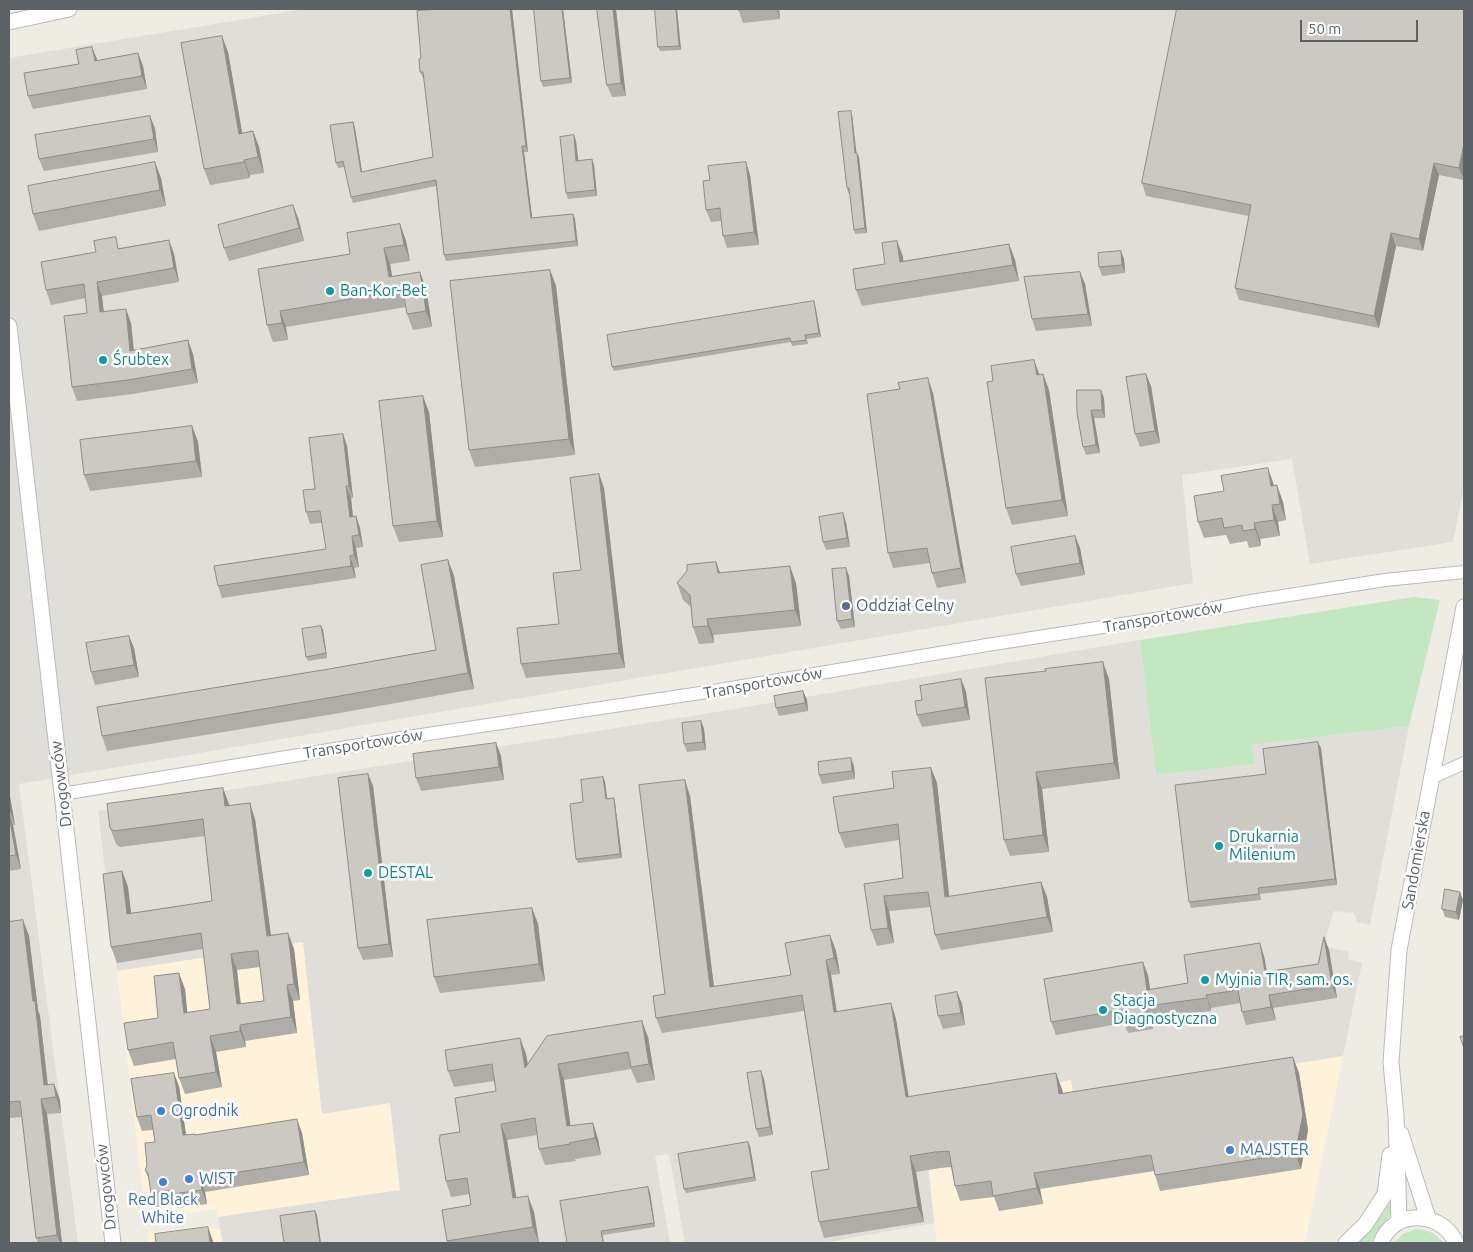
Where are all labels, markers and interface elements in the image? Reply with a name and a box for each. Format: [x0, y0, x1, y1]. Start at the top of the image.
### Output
scale bar [1303, 10, 1420, 42]
text: 50 m [1308, 20, 1341, 37]
place label: Ban-Kor-Bet [340, 281, 427, 301]
marker: Ban-Kor-Bet [324, 285, 336, 297]
place label: Śrubtex [113, 350, 169, 370]
marker: Śrubtex [97, 354, 109, 366]
place label: Oddział Celny [856, 596, 954, 616]
street label: Transportowców [1102, 597, 1224, 637]
marker: Oddział Celny [840, 600, 852, 612]
street label: Transportowców [702, 663, 824, 703]
street label: Transportowców [302, 725, 424, 763]
street label: Drogowców [46, 740, 76, 828]
street label: Sandomierska [1398, 809, 1434, 911]
place label: Drukarnia Milenium [1229, 827, 1299, 865]
marker: Drukarnia Milenium [1213, 840, 1225, 852]
place label: DESTAL [378, 863, 433, 883]
marker: DESTAL [362, 867, 374, 879]
place label: Myjnia TIR, sam. os. [1215, 970, 1353, 990]
marker: Myjnia TIR, sam. os. [1199, 974, 1211, 986]
place label: Stacja Diagnostyczna [1113, 991, 1217, 1029]
marker: Stacja Diagnostyczna [1097, 1004, 1109, 1016]
place label: Ogrodnik [171, 1101, 238, 1121]
marker: Ogrodnik [155, 1105, 167, 1117]
place label: MAJSTER [1240, 1140, 1309, 1160]
street label: Drogowców [92, 1143, 120, 1231]
marker: MAJSTER [1224, 1144, 1236, 1156]
place label: WIST [199, 1169, 235, 1189]
marker: WIST [183, 1173, 195, 1185]
marker: Red Black White [157, 1176, 169, 1188]
place label: Red Black White [128, 1190, 198, 1228]

